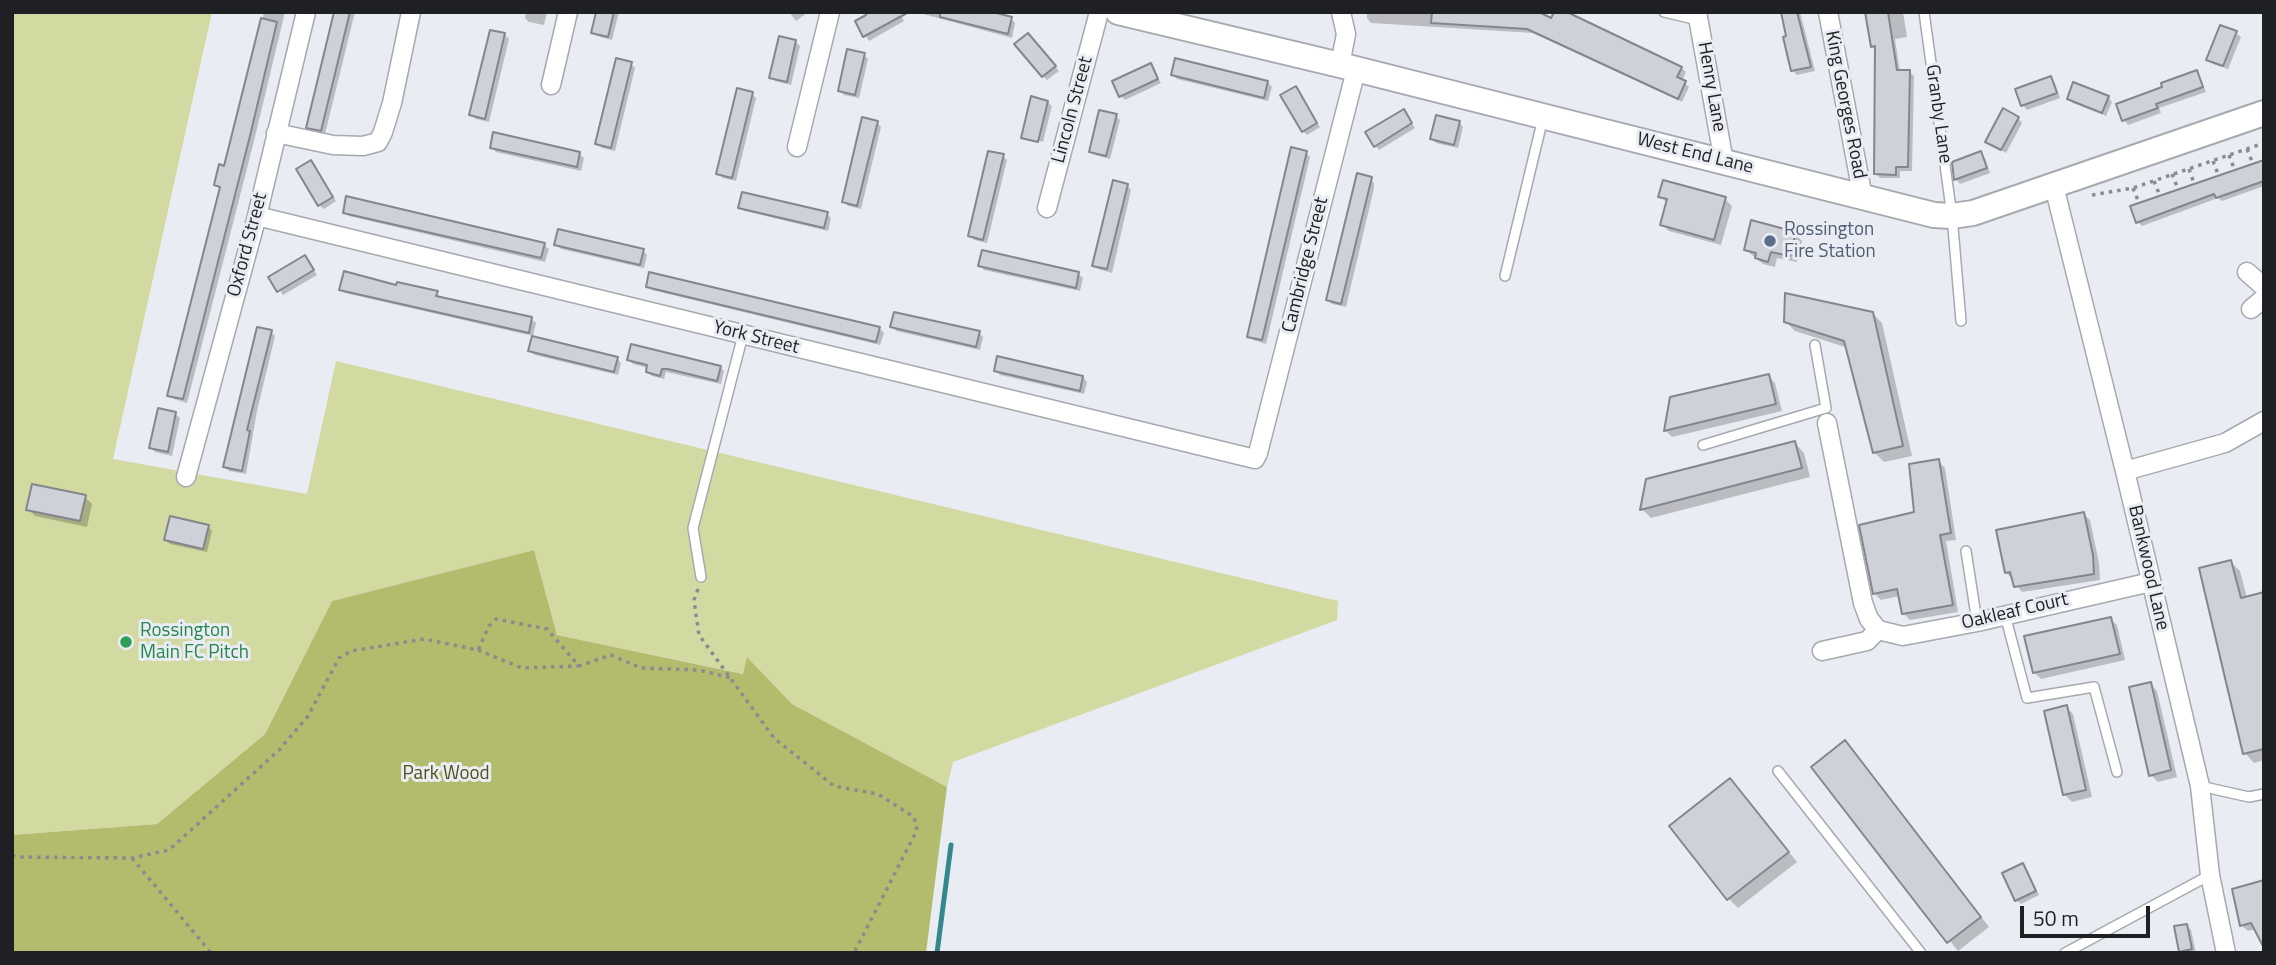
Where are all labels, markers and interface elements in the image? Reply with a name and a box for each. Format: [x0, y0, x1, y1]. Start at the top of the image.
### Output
street label: King Georges Road [1819, 29, 1871, 181]
street label: Henry Lane [1692, 40, 1730, 134]
street label: Lincoln Street [1048, 54, 1098, 166]
street label: Granby Lane [1920, 63, 1956, 165]
street label: West End Lane [1634, 129, 1756, 179]
street label: Oxford Street [223, 190, 273, 300]
street label: Cambridge Street [1278, 195, 1334, 335]
place label: Rossington Fire Station [1784, 219, 1876, 263]
marker: Rossington Fire Station [1762, 233, 1778, 249]
street label: York Street [711, 316, 801, 360]
street label: Bankwood Lane [2123, 503, 2173, 633]
street label: Oakleaf Court [1960, 589, 2070, 635]
place label: Rossington Main FC Pitch [140, 620, 249, 664]
marker: Rossington Main FC Pitch [118, 634, 134, 650]
park label: Park Wood [402, 763, 490, 785]
scale bar [2024, 892, 2154, 936]
text: 50 m [2033, 902, 2079, 934]

